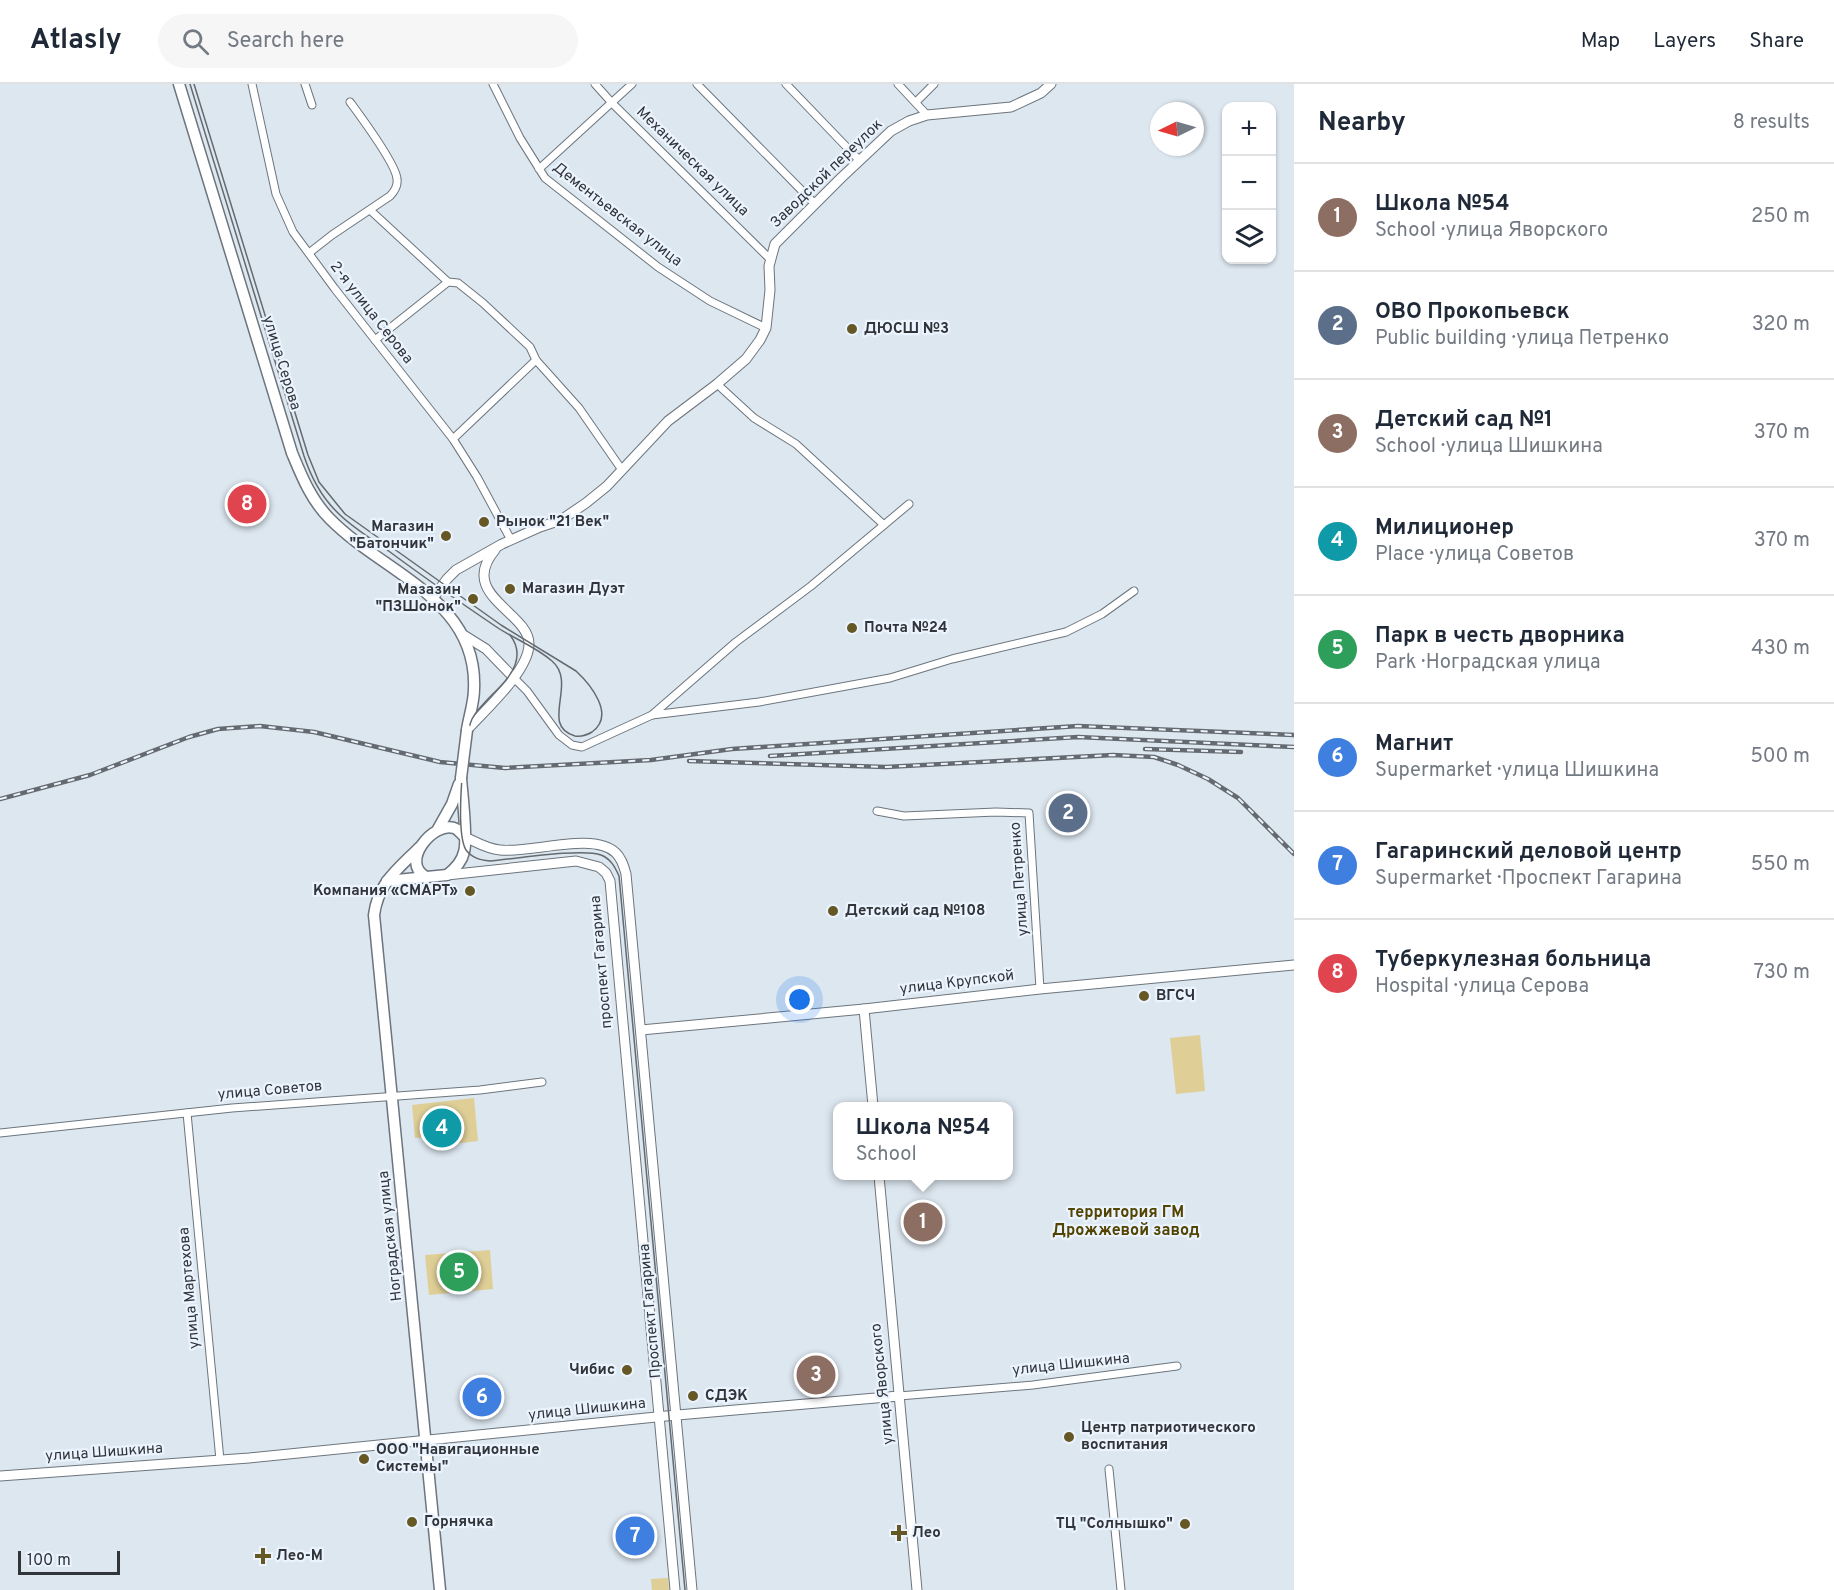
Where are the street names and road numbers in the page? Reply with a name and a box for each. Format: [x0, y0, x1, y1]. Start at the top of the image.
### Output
street label: Механическая улица [632, 103, 752, 221]
street label: Заводской переулок [767, 116, 887, 232]
street label: Дементьевская улица [549, 159, 685, 271]
street label: 2-я улица Серова [325, 258, 417, 368]
street label: улица Серова [258, 313, 304, 413]
street label: улица Петренко [1007, 821, 1033, 937]
street label: проспект Гагарина [587, 895, 617, 1029]
street label: улица Крупской [899, 967, 1015, 999]
street label: улица Советов [217, 1077, 323, 1105]
street label: Ноградская улица [375, 1170, 407, 1302]
street label: улица Мартехова [175, 1226, 205, 1350]
street label: Проспект Гагарина [636, 1243, 666, 1379]
street label: улица Яворского [867, 1322, 899, 1446]
street label: улица Шишкина [1011, 1349, 1131, 1381]
street label: улица Шишкина [527, 1394, 647, 1426]
street label: улица Шишкина [45, 1439, 163, 1467]

